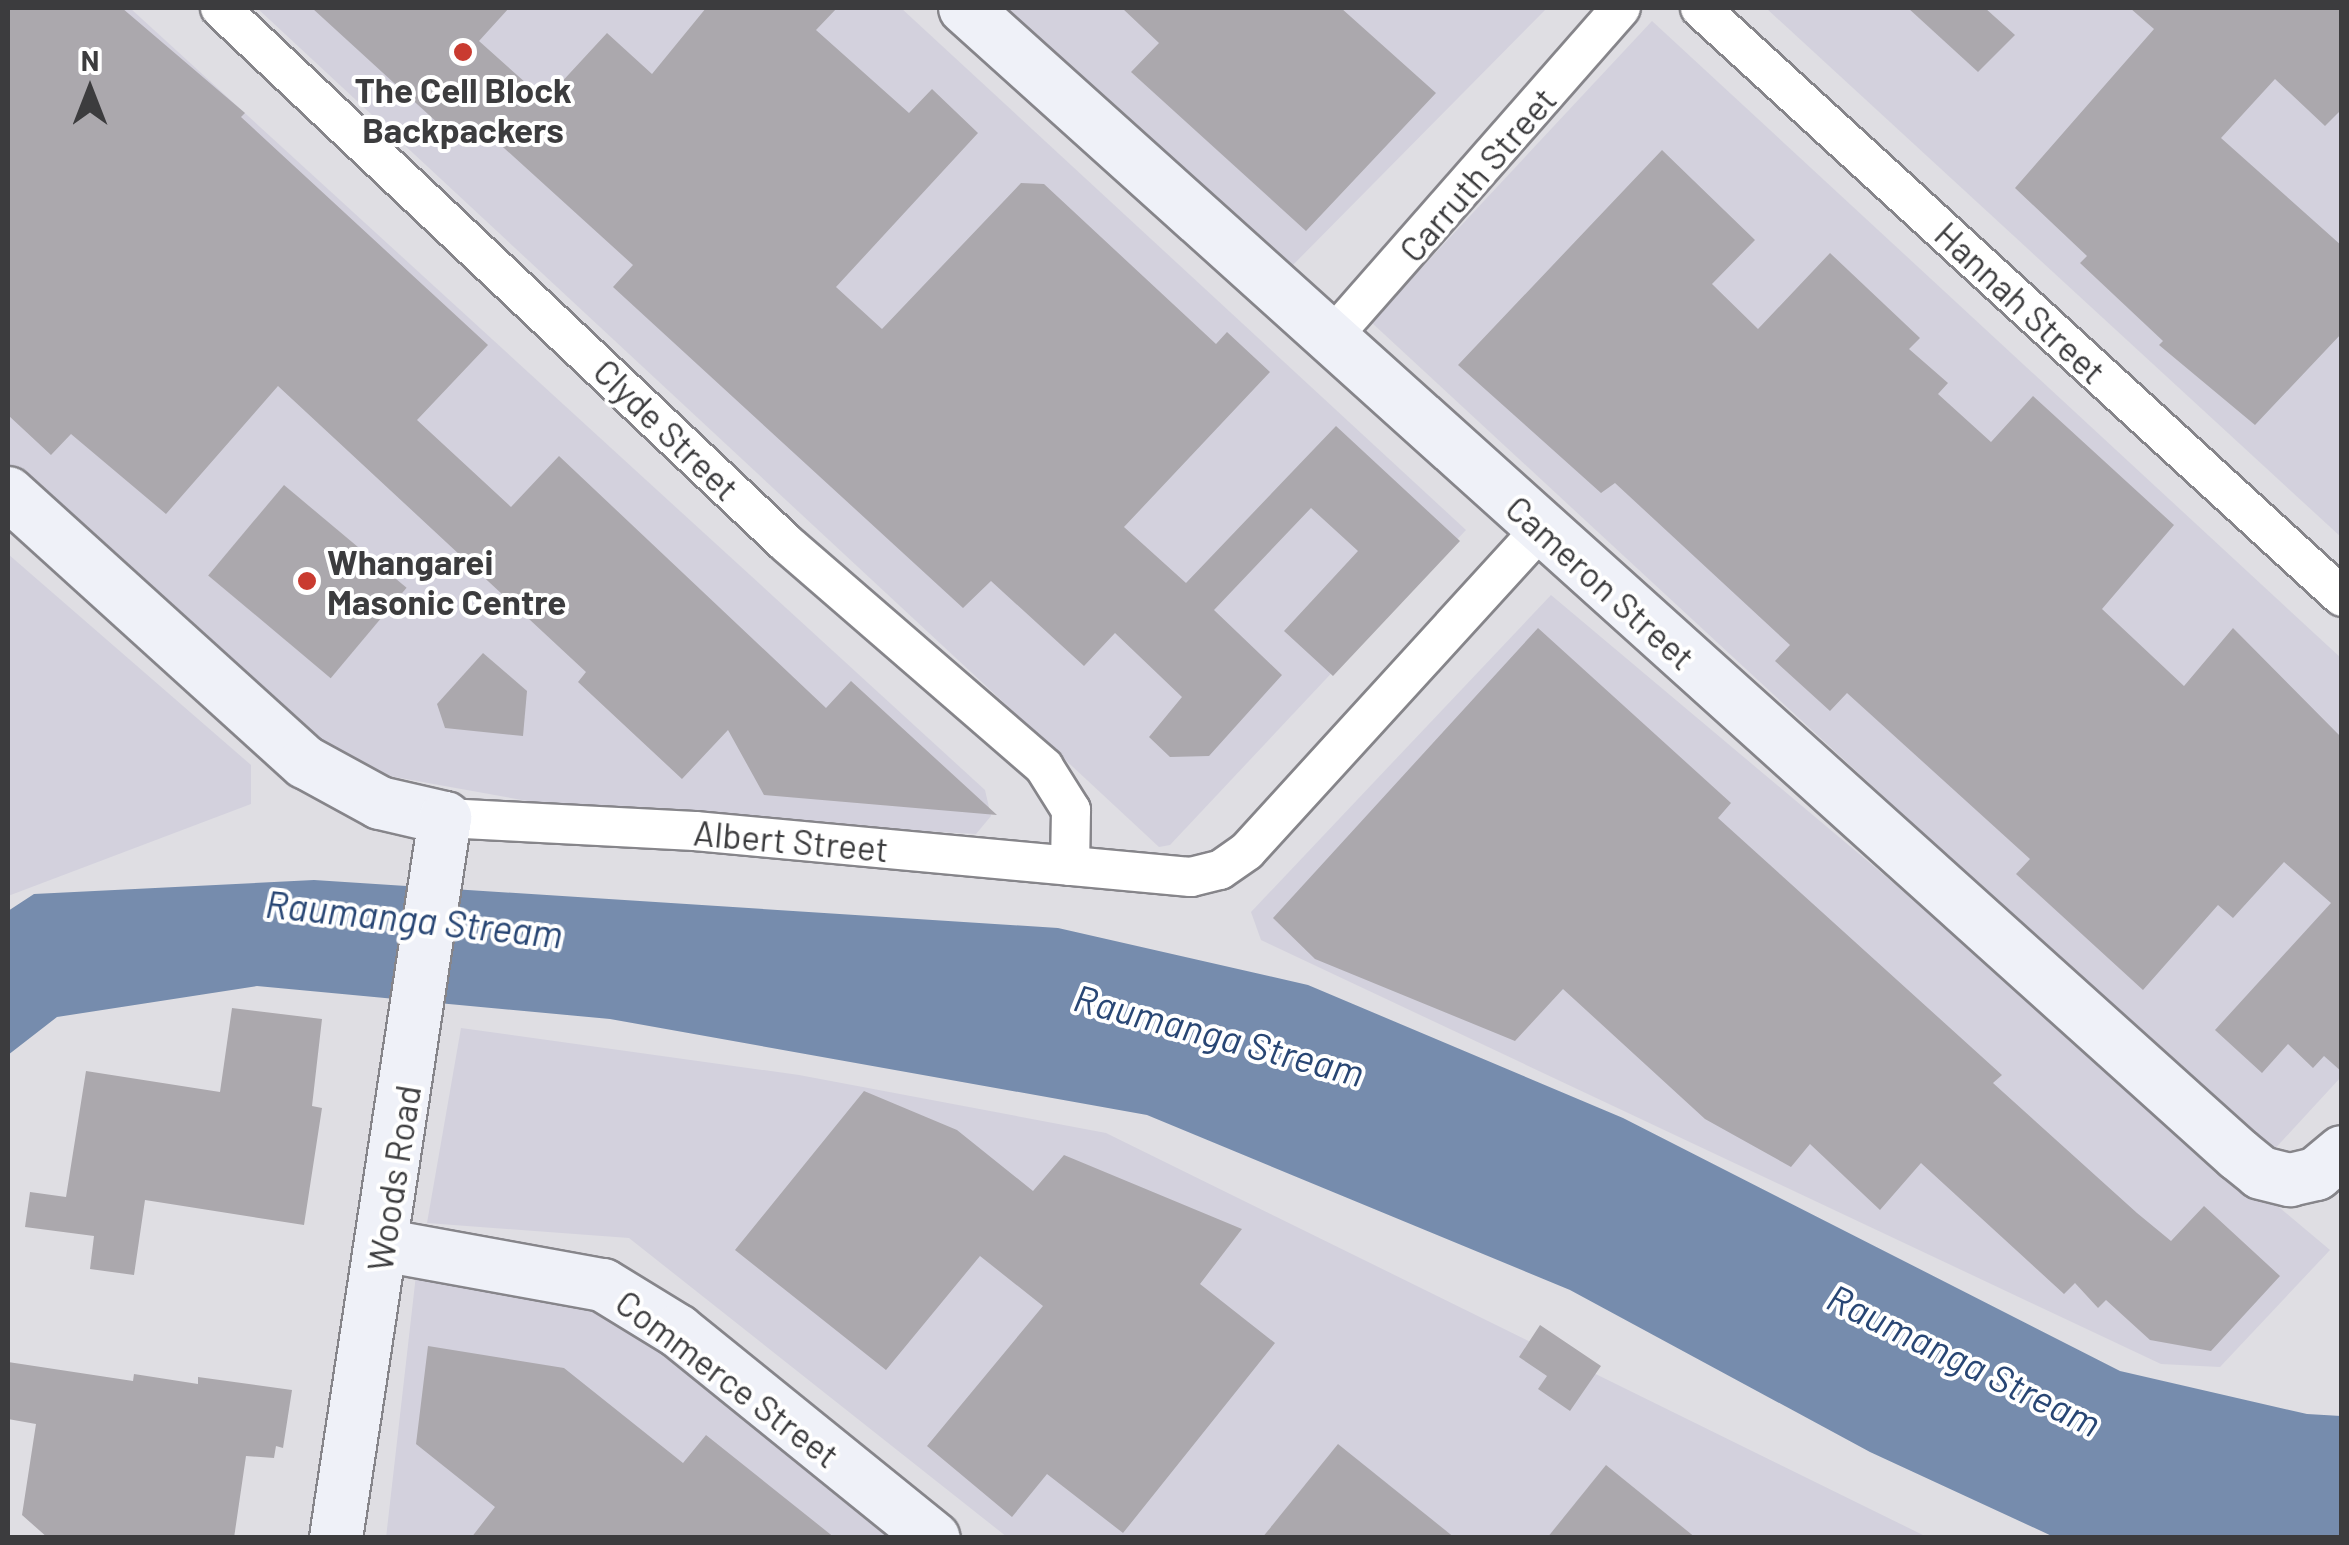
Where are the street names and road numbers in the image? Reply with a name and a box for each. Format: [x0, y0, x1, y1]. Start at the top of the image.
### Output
street label: Carruth Street [1390, 78, 1564, 270]
street label: Hannah Street [1927, 212, 2115, 392]
street label: Clyde Street [586, 350, 748, 508]
street label: Cameron Street [1498, 486, 1704, 678]
street label: Albert Street [692, 811, 890, 869]
street label: Woods Road [358, 1082, 428, 1274]
street label: Commerce Street [608, 1280, 848, 1476]

